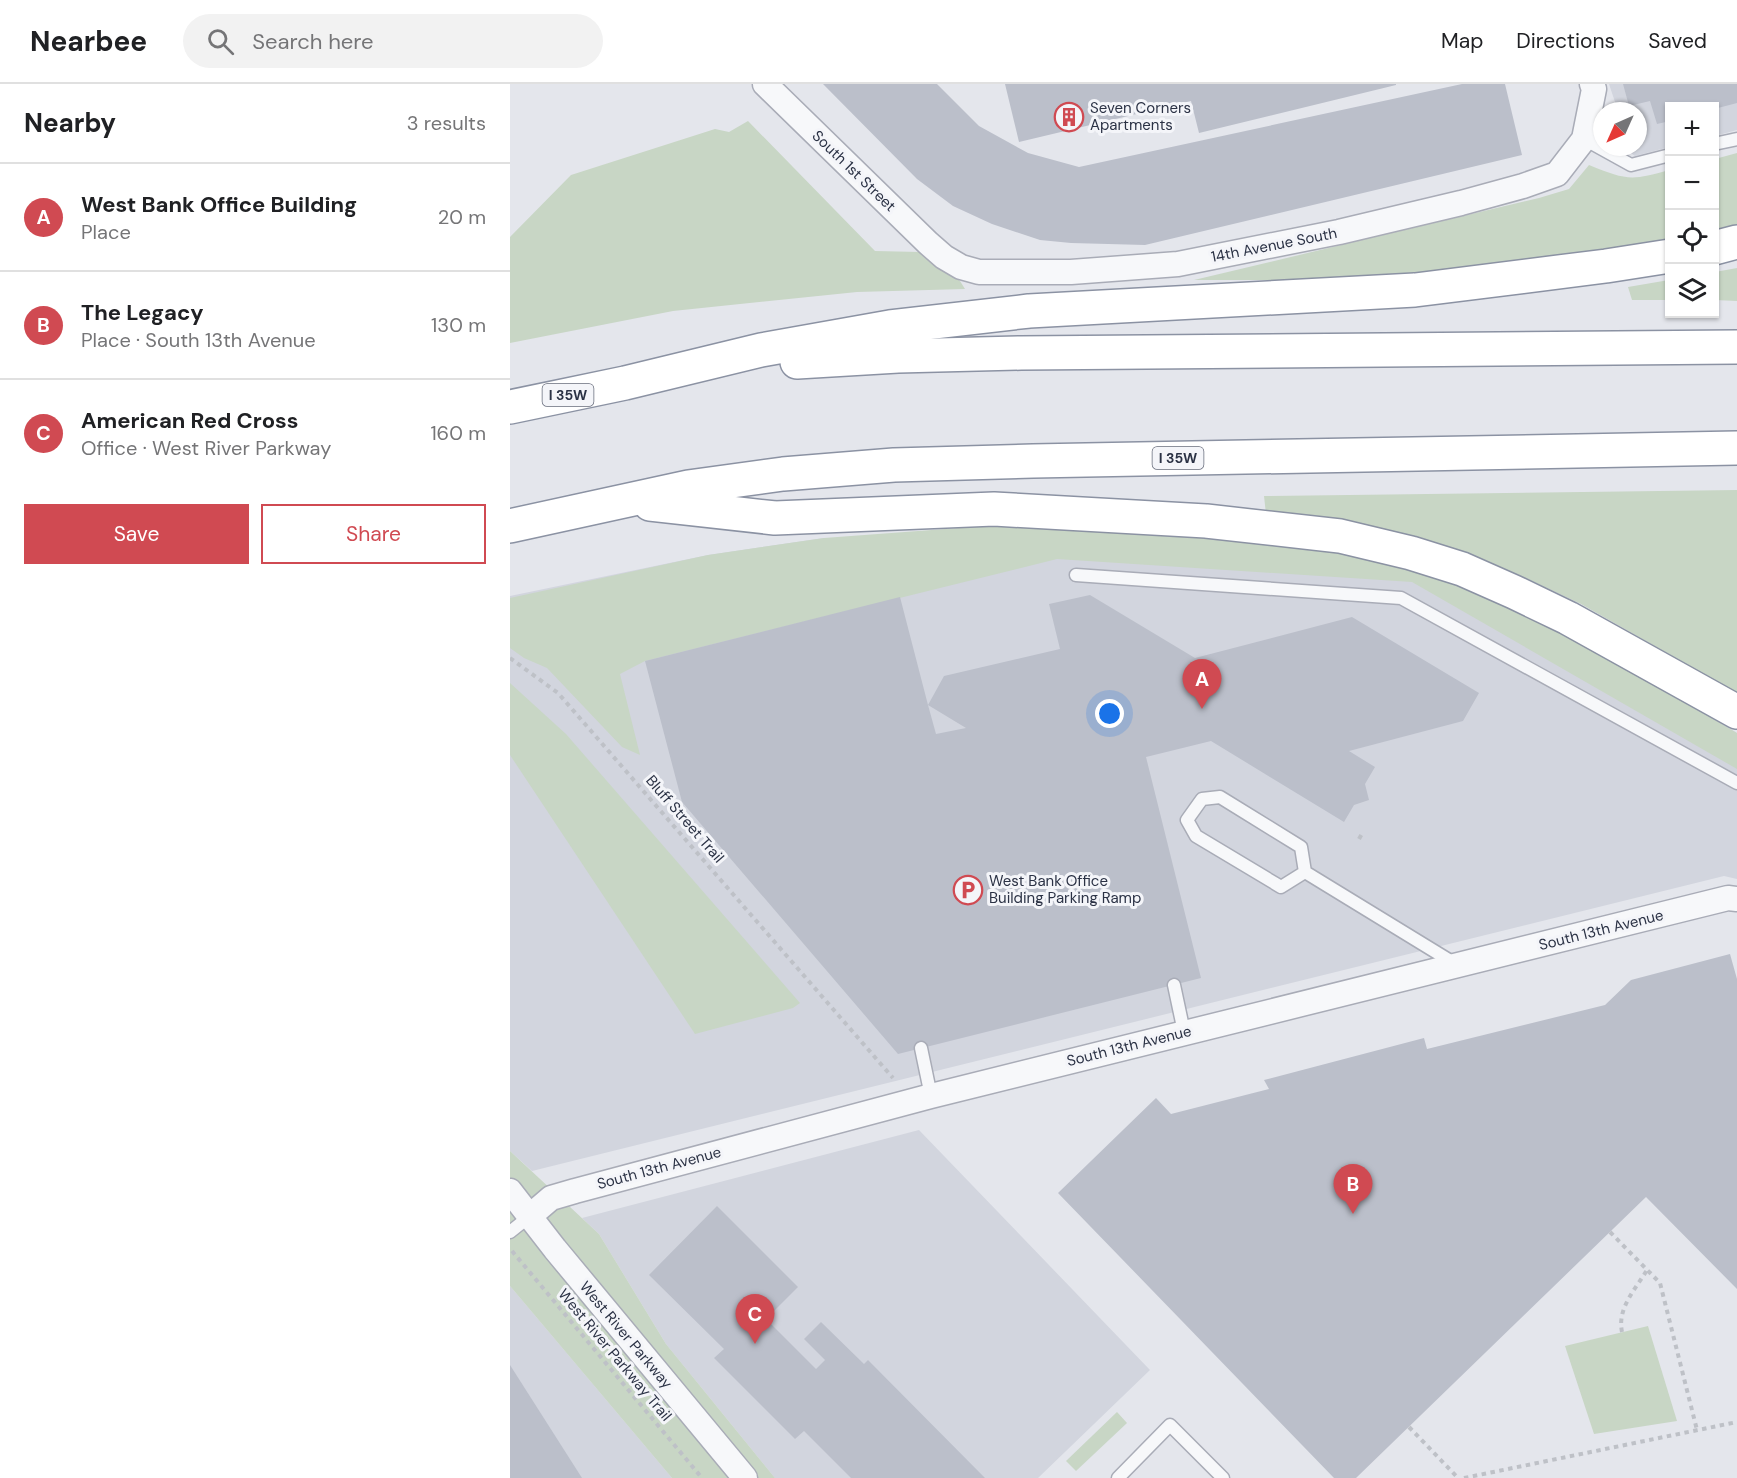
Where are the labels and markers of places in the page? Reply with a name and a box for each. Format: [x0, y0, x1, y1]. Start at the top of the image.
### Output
place label: Seven Corners Apartments [1090, 98, 1191, 135]
building icon: Seven Corners Apartments [1053, 101, 1085, 133]
pin: A [1182, 660, 1222, 709]
place label: West Bank Office Building Parking Ramp [989, 871, 1141, 908]
parking icon: West Bank Office Building Parking Ramp [952, 874, 984, 906]
pin: B [1334, 1164, 1372, 1214]
pin: C [736, 1294, 774, 1344]

